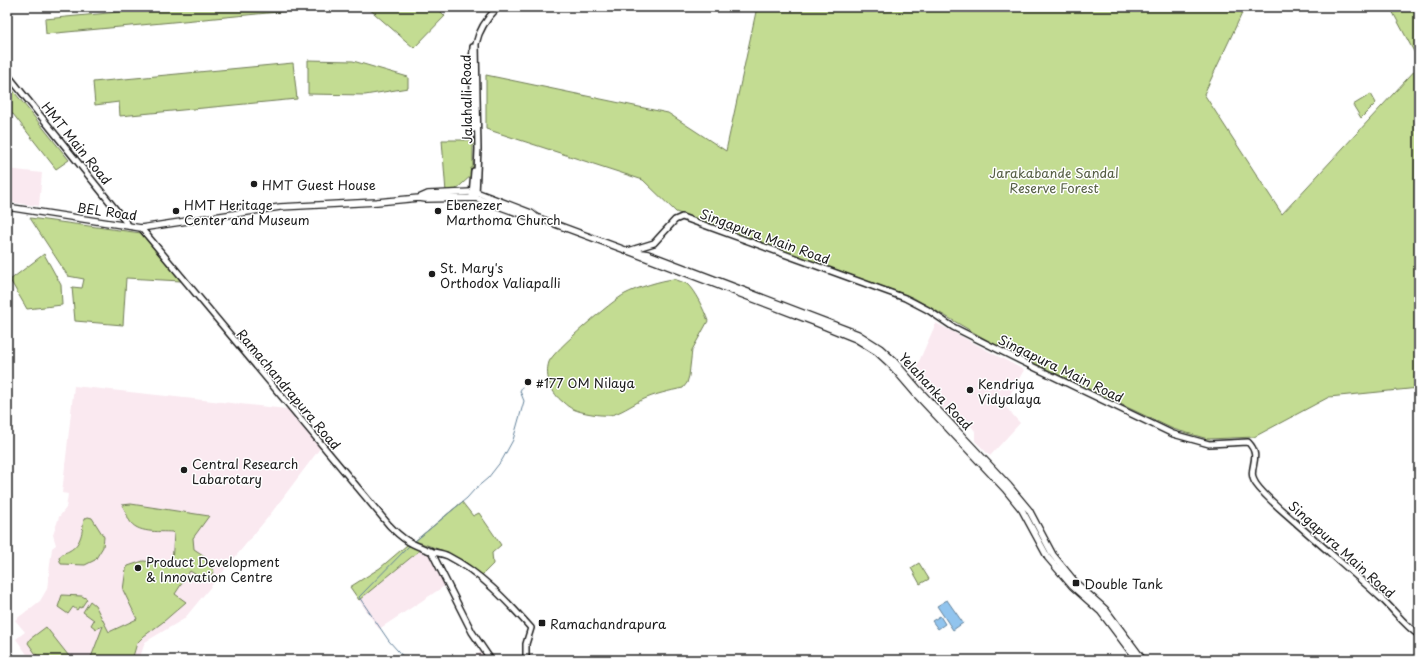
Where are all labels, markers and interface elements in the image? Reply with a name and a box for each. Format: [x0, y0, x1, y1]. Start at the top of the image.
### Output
street label: Jalahalli Road [456, 54, 476, 144]
street label: HMT Main Road [38, 98, 116, 188]
park label: Jarakabande Sandal Reserve Forest [989, 163, 1119, 197]
place label: HMT Guest House [262, 175, 376, 194]
marker: HMT Guest House [249, 179, 259, 189]
place label: HMT Heritage Center and Museum [184, 195, 310, 229]
place label: Ebenezer Marthoma Church [446, 195, 561, 229]
street label: BEL Road [76, 197, 138, 225]
street label: Singapura Main Road [697, 204, 833, 268]
marker: HMT Heritage Center and Museum [171, 206, 181, 216]
marker: Ebenezer Marthoma Church [433, 206, 443, 216]
place label: St. Mary's Orthodox Valiapalli [440, 258, 561, 292]
marker: St. Mary's Orthodox Valiapalli [427, 269, 437, 279]
street label: Ramachandrapura Road [233, 325, 345, 453]
street label: Singapura Main Road [995, 329, 1127, 407]
street label: Yelahanka Road [895, 348, 977, 434]
place label: #177 OM Nilaya [536, 373, 636, 392]
place label: Kendriya Vidyalaya [978, 374, 1042, 408]
marker: #177 OM Nilaya [523, 377, 533, 387]
marker: Kendriya Vidyalaya [965, 385, 975, 395]
place label: Central Research Labarotary [192, 454, 298, 488]
marker: Central Research Labarotary [179, 465, 189, 475]
street label: Singapura Main Road [1285, 496, 1399, 602]
place label: Product Development & Innovation Centre [146, 552, 279, 586]
marker: Product Development & Innovation Centre [133, 563, 143, 573]
place label: Double Tank [1084, 574, 1163, 593]
marker: Double Tank [1071, 578, 1081, 588]
place label: Ramachandrapura [550, 614, 667, 633]
marker: Ramachandrapura [537, 618, 547, 628]

